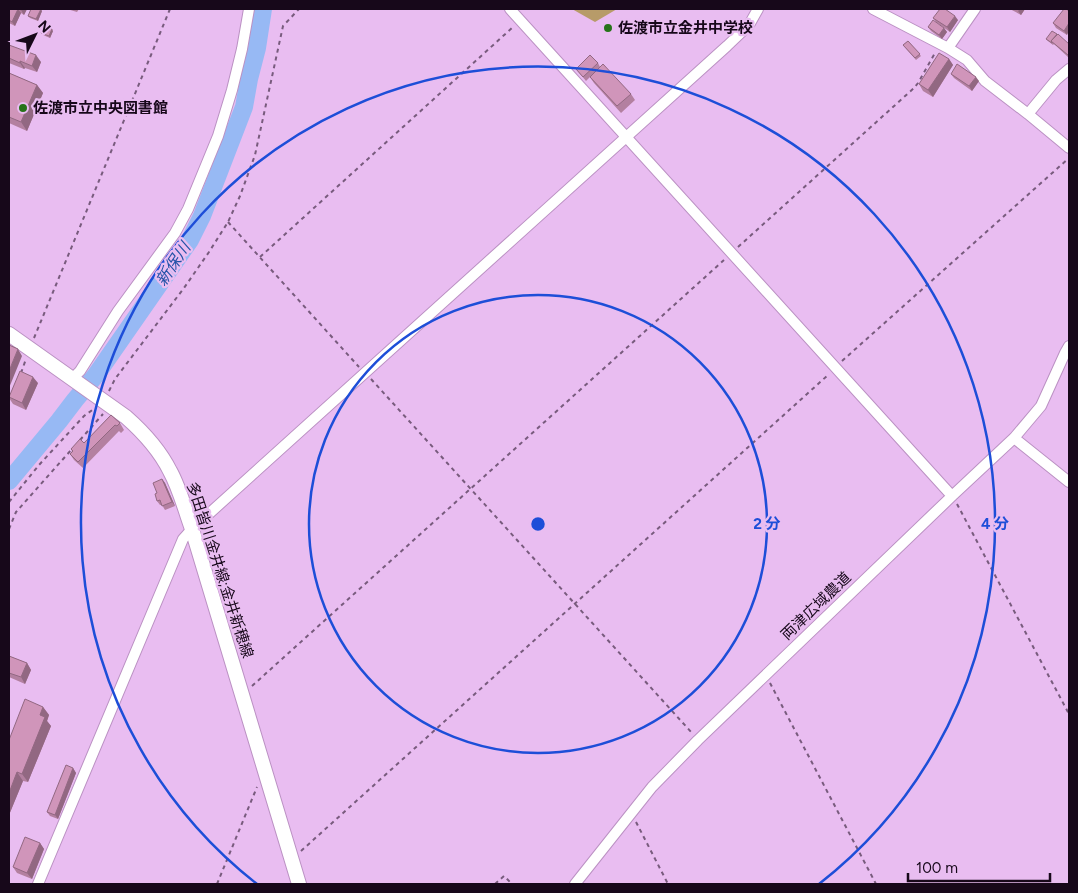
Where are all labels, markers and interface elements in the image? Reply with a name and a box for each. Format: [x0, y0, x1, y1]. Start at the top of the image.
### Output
north arrow [10, 10, 60, 60]
text: N [34, 17, 54, 36]
place label: 佐渡市立金井中学校 [618, 19, 753, 37]
marker: 佐渡市立金井中学校 [602, 22, 614, 34]
place label: 佐渡市立中央図書館 [33, 99, 168, 117]
marker: 佐渡市立中央図書館 [17, 102, 29, 114]
water label: 新保川 [152, 237, 195, 289]
street label: 多田皆川金井線;金井新穂線 [183, 480, 257, 660]
centre of rings [529, 515, 547, 533]
text: 2 分 [753, 515, 781, 533]
text: 4 分 [981, 515, 1009, 533]
street label: 両津広域農道 [777, 568, 855, 644]
scale bar [908, 850, 1050, 882]
text: 100 m [916, 859, 958, 877]

